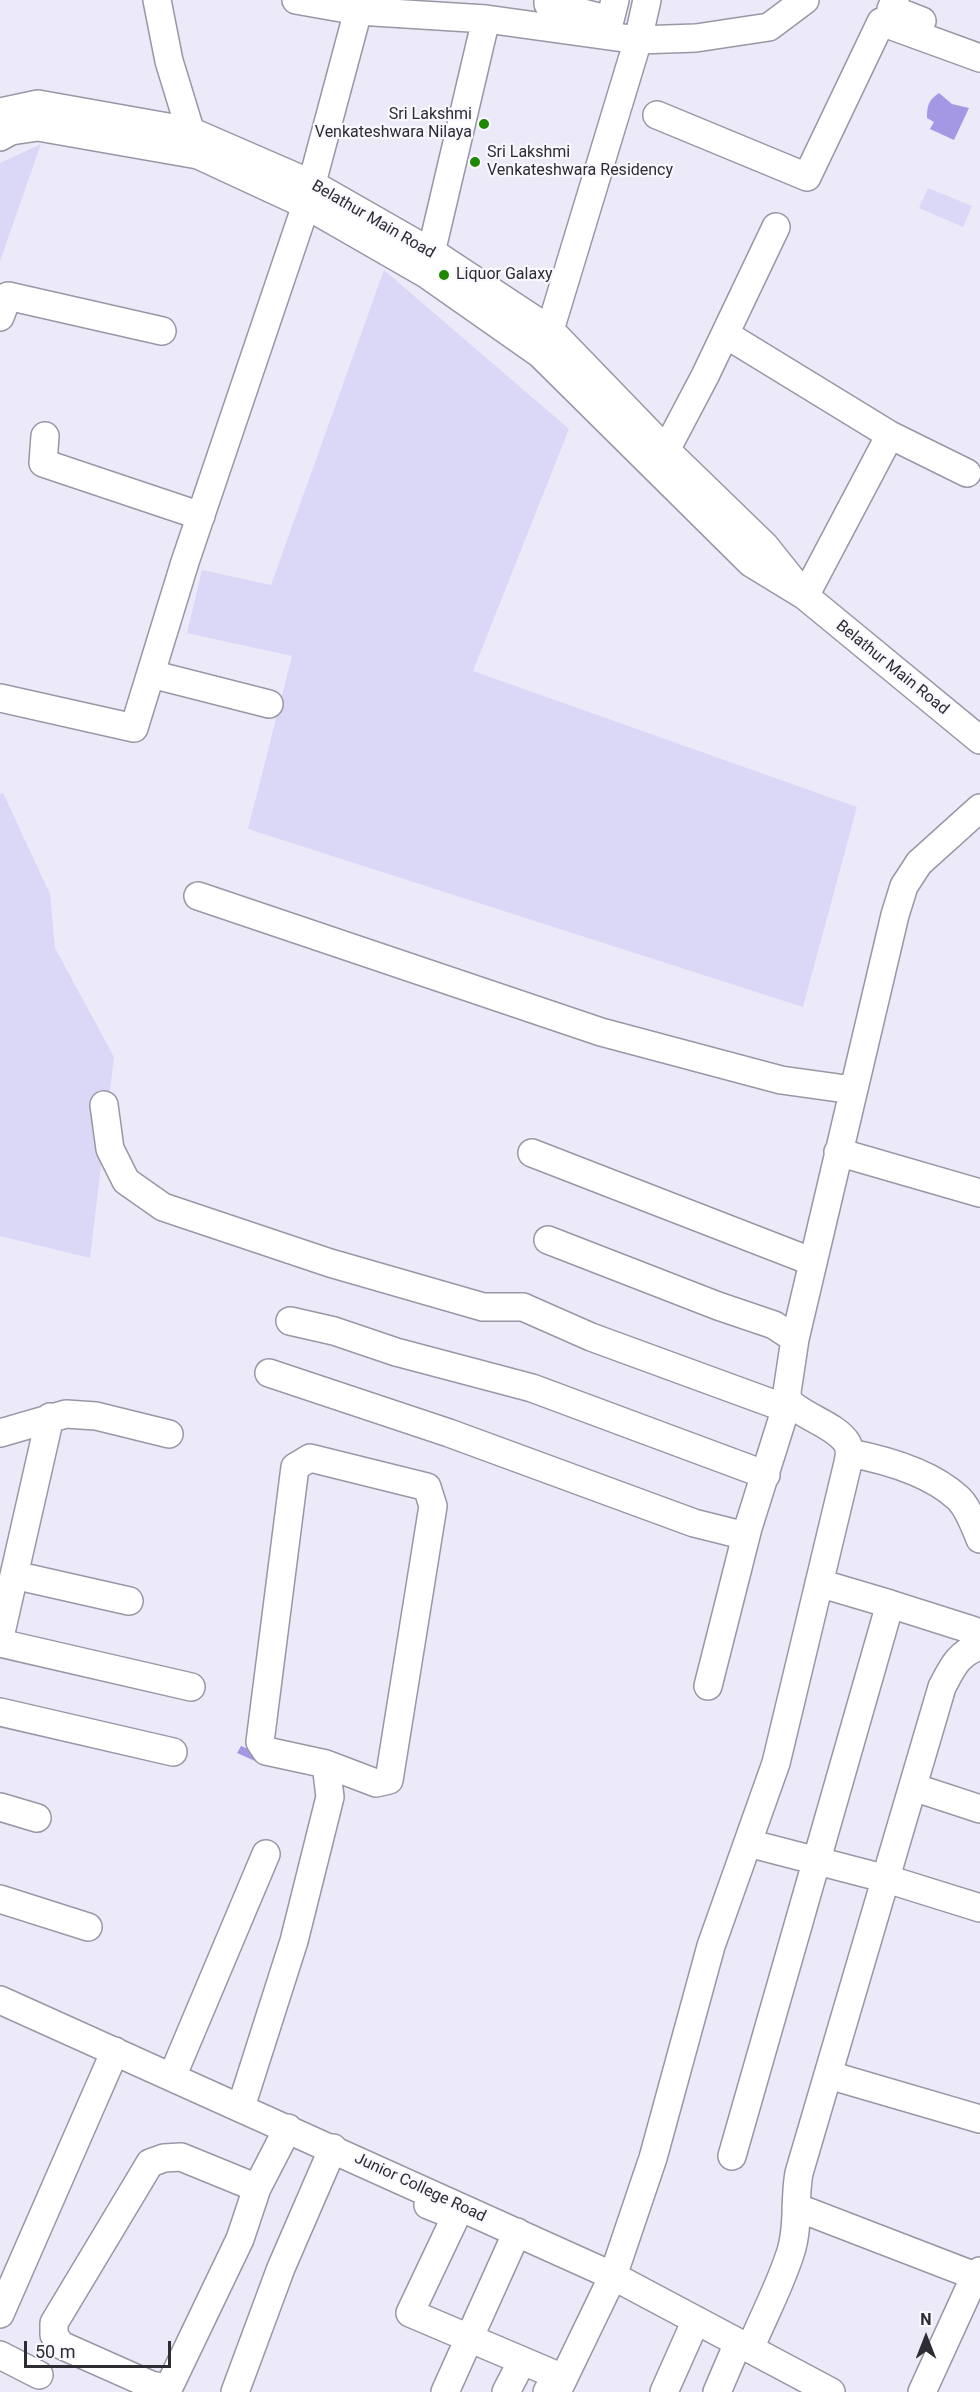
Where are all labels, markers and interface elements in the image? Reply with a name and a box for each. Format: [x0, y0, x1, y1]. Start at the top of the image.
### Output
place label: Sri Lakshmi Venkateshwara Nilaya [315, 105, 472, 143]
marker: Sri Lakshmi Venkateshwara Nilaya [477, 117, 491, 131]
place label: Sri Lakshmi Venkateshwara Residency [487, 143, 673, 181]
marker: Sri Lakshmi Venkateshwara Residency [468, 155, 482, 169]
street label: Belathur Main Road [308, 177, 438, 263]
place label: Liquor Galaxy [456, 265, 553, 285]
marker: Liquor Galaxy [437, 268, 451, 282]
street label: Belathur Main Road [832, 617, 952, 719]
street label: Junior College Road [351, 2149, 489, 2227]
north arrow [896, 2308, 956, 2368]
text: N [920, 2310, 932, 2329]
scale bar [27, 2329, 174, 2367]
text: 50 m [35, 2341, 75, 2362]

